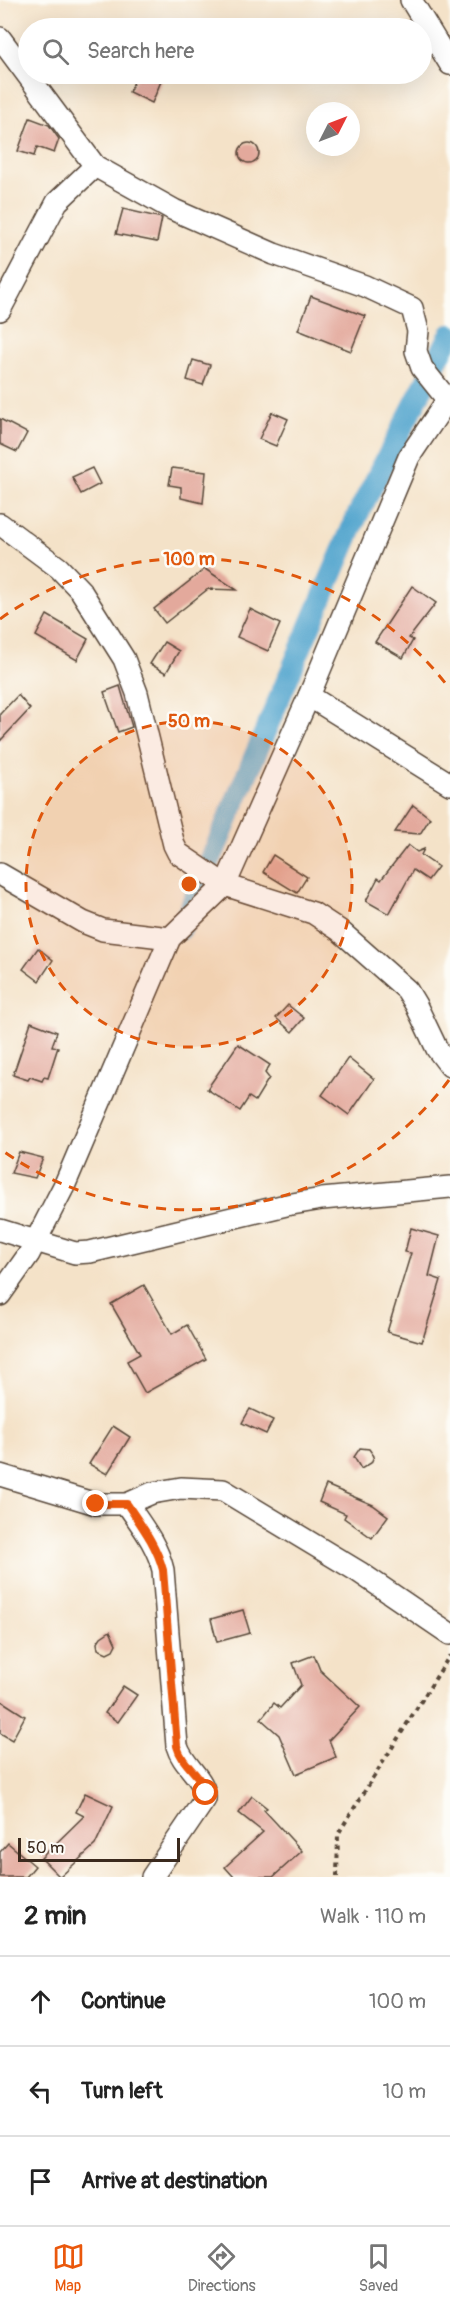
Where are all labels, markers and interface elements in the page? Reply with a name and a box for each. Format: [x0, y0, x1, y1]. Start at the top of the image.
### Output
search box [18, 18, 432, 84]
icon: search [39, 35, 72, 68]
text: Search here [87, 37, 194, 65]
north arrow [306, 102, 360, 156]
text: 100 m [163, 548, 215, 571]
text: 50 m [168, 710, 210, 733]
centre of rings [179, 874, 199, 894]
route end [82, 1490, 108, 1516]
route start [192, 1779, 218, 1805]
scale bar [18, 1835, 180, 1862]
text: 50 m [27, 1838, 64, 1858]
text: 2 min [24, 1900, 86, 1932]
text: Walk · 110 m [320, 1904, 426, 1929]
icon: ahead [24, 1985, 57, 2018]
text: Continue [81, 1987, 165, 2015]
text: 100 m [369, 1989, 426, 2014]
icon: left [24, 2075, 57, 2108]
text: Turn left [81, 2077, 163, 2105]
text: 10 m [382, 2079, 426, 2104]
icon: arrive [24, 2165, 57, 2198]
text: Arrive at destination [81, 2167, 267, 2195]
tab: Map [52, 2240, 85, 2296]
tab: Directions [188, 2240, 256, 2296]
tab: Saved [359, 2240, 398, 2296]

